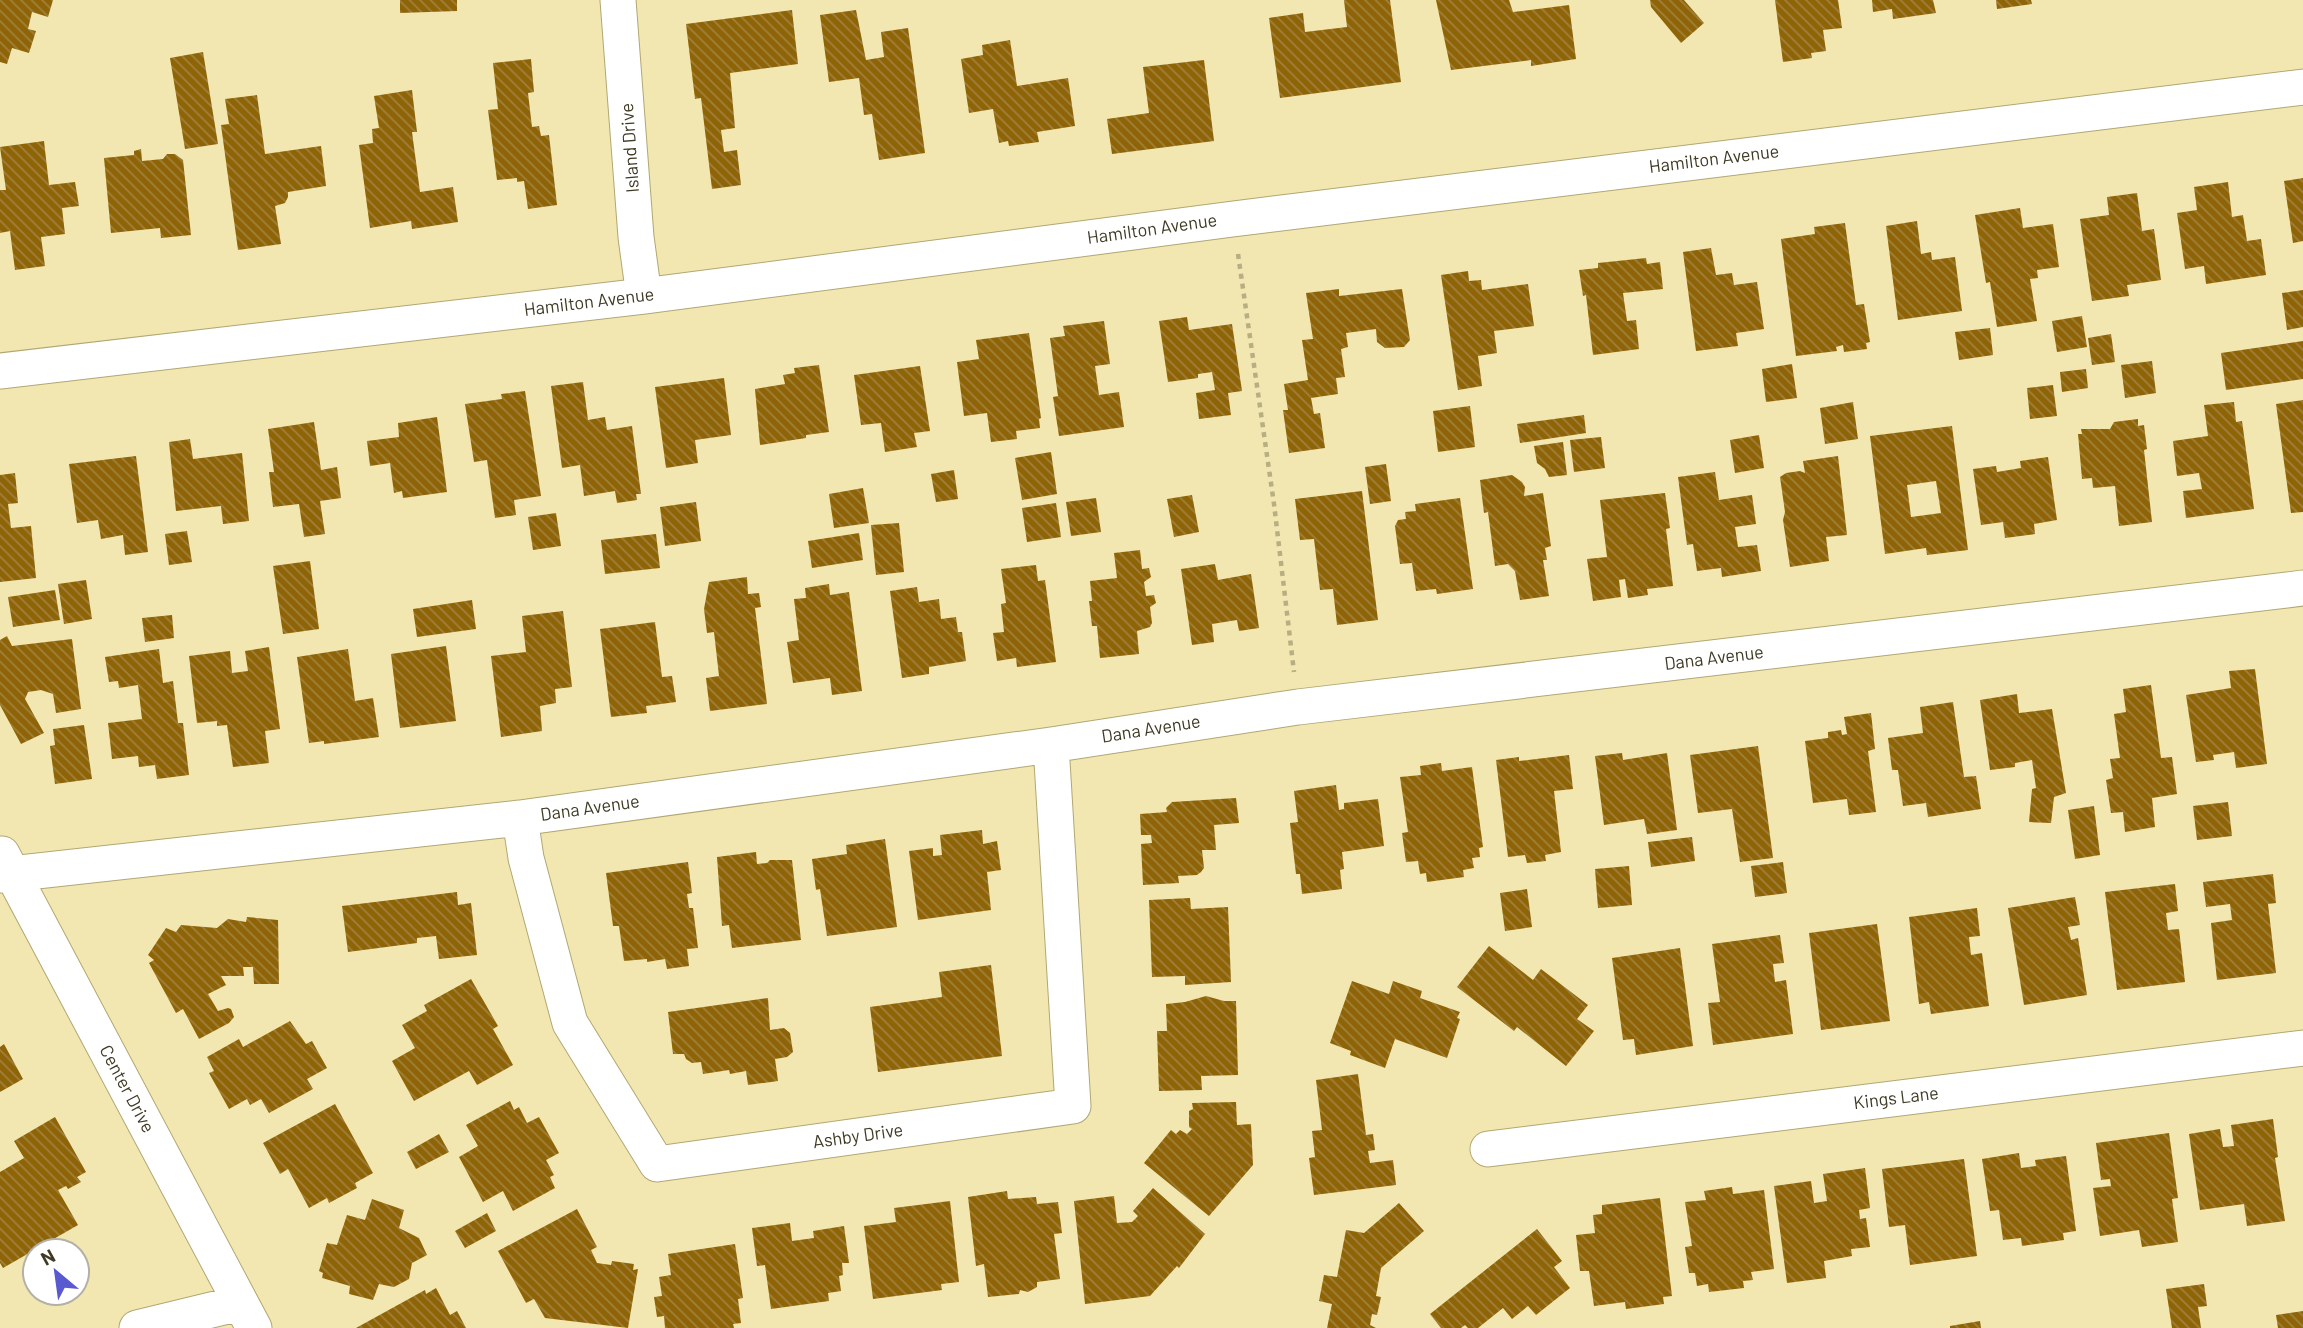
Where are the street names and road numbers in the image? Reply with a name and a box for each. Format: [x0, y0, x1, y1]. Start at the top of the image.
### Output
street label: Island Drive [615, 103, 643, 194]
street label: Hamilton Avenue [1647, 139, 1780, 177]
street label: Hamilton Avenue [1085, 208, 1218, 248]
street label: Hamilton Avenue [522, 282, 655, 320]
street label: Dana Avenue [1663, 640, 1765, 674]
street label: Dana Avenue [1100, 709, 1202, 747]
street label: Dana Avenue [539, 789, 641, 825]
street label: Center Drive [96, 1041, 160, 1136]
street label: Kings Lane [1852, 1081, 1940, 1113]
street label: Ashby Drive [811, 1118, 904, 1152]

